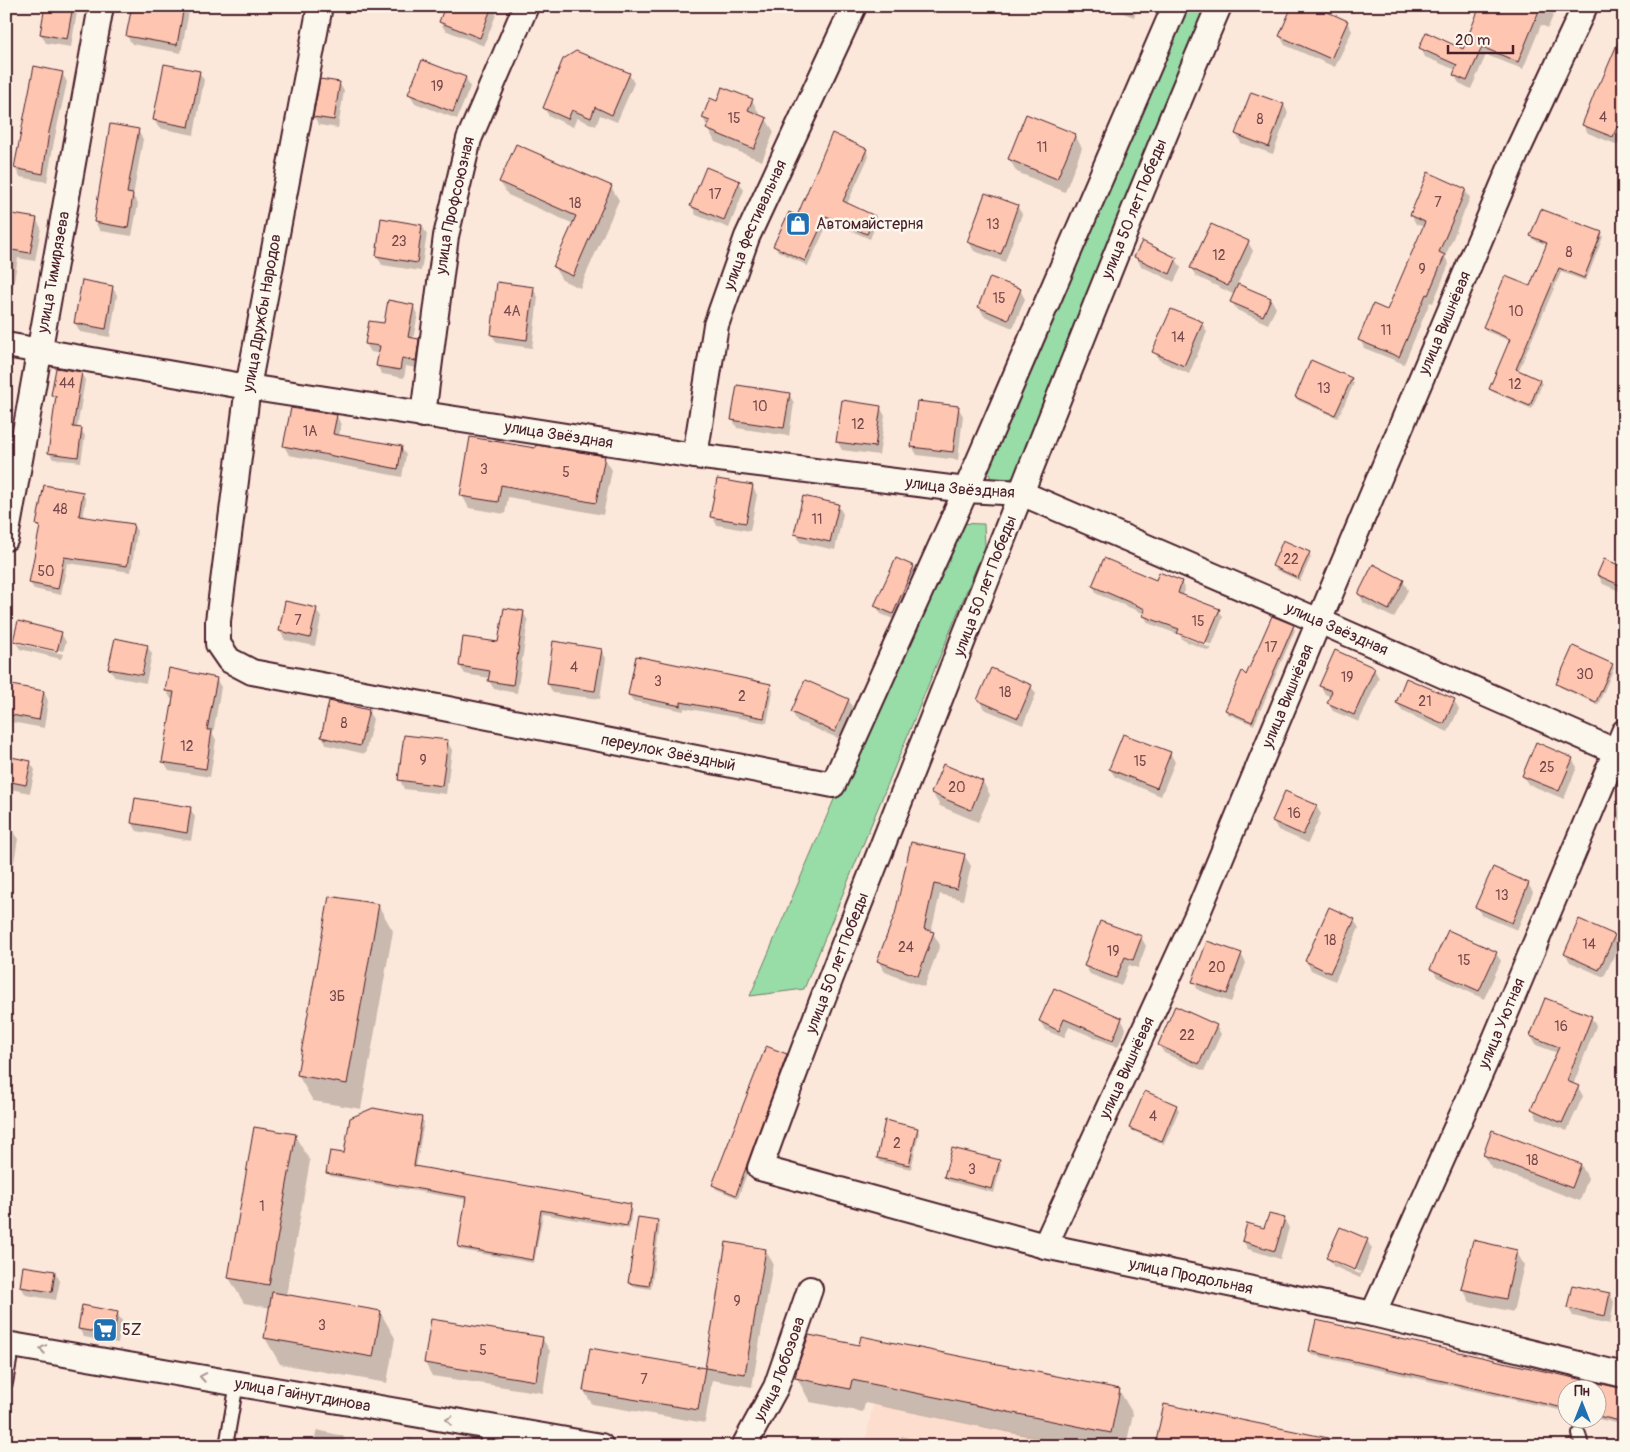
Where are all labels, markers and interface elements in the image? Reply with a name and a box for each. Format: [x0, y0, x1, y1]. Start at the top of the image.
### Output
scale bar [1448, 22, 1512, 54]
text: 20 m [1455, 31, 1490, 50]
house number: 19 [431, 78, 443, 95]
house number: 4 [1599, 109, 1607, 126]
house number: 15 [727, 110, 741, 127]
house number: 8 [1256, 111, 1264, 128]
street label: улица Профсоюзная [431, 135, 479, 277]
street label: улица 50 лет Победы [1096, 136, 1171, 283]
house number: 11 [1037, 139, 1047, 156]
street label: улица фестивальная [719, 157, 791, 294]
house number: 17 [709, 186, 722, 203]
house number: 7 [1434, 194, 1442, 211]
house number: 18 [569, 195, 581, 212]
street label: улица Тимирязева [33, 210, 74, 336]
shop icon: Автомайстерня [785, 211, 811, 237]
place label: Автомайстерня [816, 214, 923, 234]
house number: 13 [986, 216, 1000, 233]
street label: улица Дружбы Народов [238, 232, 286, 395]
house number: 23 [391, 233, 407, 250]
house number: 8 [1565, 244, 1573, 261]
house number: 12 [1212, 247, 1226, 264]
house number: 9 [1418, 261, 1426, 278]
street label: улица Вишнёвая [1414, 268, 1475, 379]
house number: 15 [992, 290, 1006, 307]
house number: 4А [503, 303, 521, 320]
house number: 10 [1508, 303, 1524, 320]
house number: 11 [1381, 322, 1391, 339]
house number: 14 [1171, 329, 1185, 346]
house number: 44 [59, 375, 75, 392]
house number: 12 [1508, 376, 1522, 393]
house number: 13 [1317, 380, 1331, 397]
house number: 10 [752, 398, 768, 415]
house number: 12 [851, 416, 865, 433]
street label: улица Звёздная [502, 417, 614, 453]
house number: 1А [303, 423, 317, 440]
house number: 3 [480, 461, 488, 478]
house number: 5 [562, 464, 570, 481]
street label: улица Звёздная [903, 472, 1015, 503]
house number: 48 [52, 501, 68, 518]
house number: 11 [812, 511, 822, 528]
street label: улица 50 лет Победы [949, 513, 1021, 660]
house number: 22 [1283, 551, 1299, 568]
house number: 50 [37, 563, 55, 580]
street label: улица Звёздная [1282, 597, 1391, 660]
house number: 7 [294, 612, 302, 629]
house number: 15 [1191, 613, 1205, 630]
house number: 17 [1265, 639, 1278, 656]
street label: улица Вишнёвая [1257, 642, 1318, 752]
house number: 4 [570, 659, 578, 676]
house number: 30 [1576, 666, 1594, 683]
house number: 19 [1341, 669, 1353, 686]
house number: 3 [654, 673, 662, 690]
house number: 18 [999, 684, 1011, 701]
house number: 2 [738, 688, 746, 705]
house number: 21 [1418, 693, 1432, 710]
house number: 8 [340, 715, 348, 732]
street label: переулок Звёздный [599, 729, 737, 776]
house number: 12 [180, 738, 194, 755]
house number: 9 [419, 752, 427, 769]
house number: 15 [1133, 753, 1147, 770]
house number: 25 [1539, 759, 1555, 776]
house number: 20 [948, 779, 966, 796]
house number: 16 [1287, 805, 1301, 822]
house number: 13 [1495, 887, 1509, 904]
street label: улица 50 лет Победы [801, 890, 873, 1037]
house number: 18 [1324, 932, 1336, 949]
house number: 14 [1582, 936, 1596, 953]
house number: 24 [898, 939, 914, 956]
house number: 19 [1107, 943, 1119, 960]
house number: 15 [1457, 952, 1471, 969]
house number: 20 [1208, 959, 1226, 976]
street label: улица Уютная [1473, 975, 1530, 1073]
house number: 3Б [329, 988, 345, 1005]
street label: улица Вишнёвая [1094, 1014, 1159, 1123]
house number: 16 [1554, 1018, 1568, 1035]
house number: 22 [1179, 1027, 1195, 1044]
house number: 4 [1149, 1108, 1157, 1125]
house number: 2 [893, 1135, 901, 1152]
house number: 18 [1526, 1152, 1538, 1169]
house number: 3 [968, 1161, 976, 1178]
house number: 1 [259, 1198, 265, 1215]
street label: улица Продольная [1126, 1253, 1255, 1299]
house number: 9 [733, 1293, 741, 1310]
street label: улица Лобозова [749, 1314, 809, 1426]
supermarket icon: 5Z [92, 1317, 118, 1343]
house number: 3 [318, 1317, 326, 1334]
place label: 5Z [122, 1320, 142, 1340]
house number: 5 [479, 1342, 487, 1359]
one-way arrow [38, 1345, 47, 1355]
house number: 7 [640, 1371, 648, 1388]
one-way arrow [199, 1373, 207, 1383]
street label: улица Гайнутдинова [232, 1373, 372, 1416]
north arrow [1558, 1380, 1608, 1430]
text: Пн [1574, 1383, 1590, 1400]
one-way arrow [445, 1415, 454, 1425]

